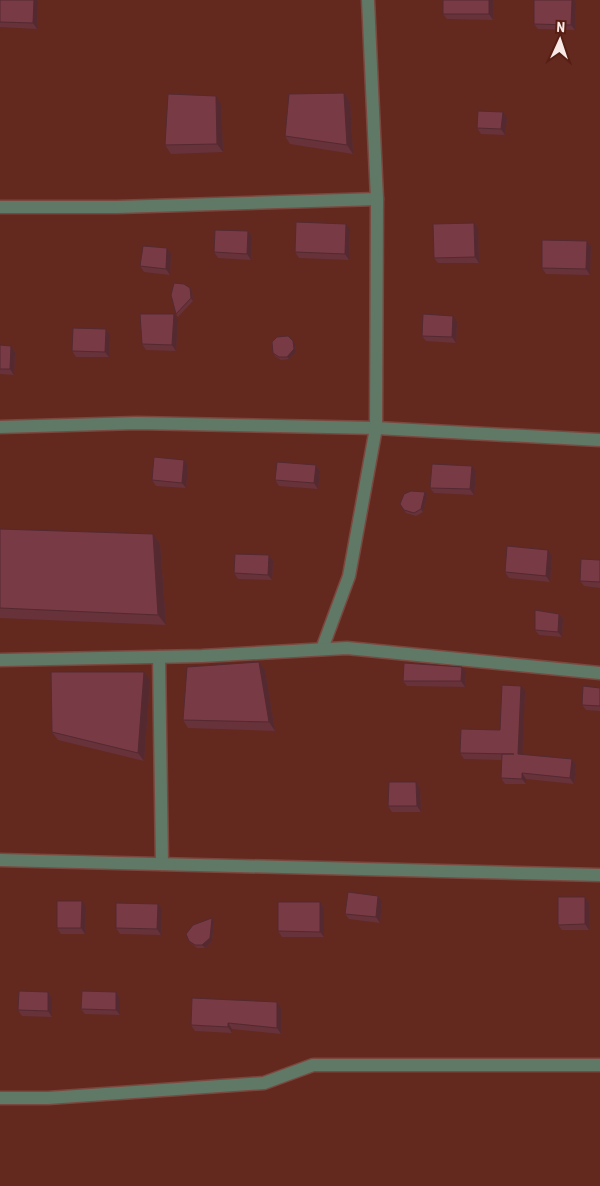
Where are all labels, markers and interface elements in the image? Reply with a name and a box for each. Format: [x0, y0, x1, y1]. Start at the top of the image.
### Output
north arrow [535, 15, 585, 65]
text: N [556, 19, 565, 35]

